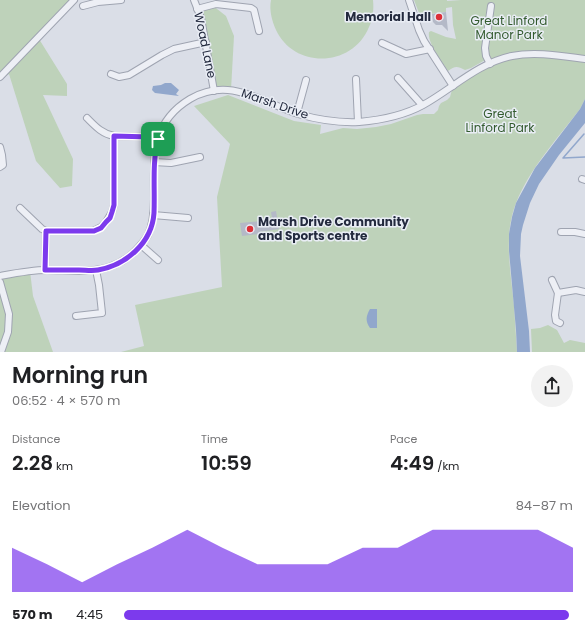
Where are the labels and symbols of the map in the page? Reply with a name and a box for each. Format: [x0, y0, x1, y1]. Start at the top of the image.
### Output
place label: Memorial Hall [345, 8, 431, 25]
street label: Woad Lane [190, 10, 221, 80]
marker: Memorial Hall [434, 12, 444, 22]
park label: Great Linford Manor Park [471, 12, 547, 43]
street label: Marsh Drive [239, 84, 311, 123]
park label: Great Linford Park [466, 105, 535, 136]
pin [141, 122, 175, 156]
place label: Marsh Drive Community and Sports centre [258, 213, 409, 244]
marker: Marsh Drive Community and Sports centre [245, 224, 255, 234]

